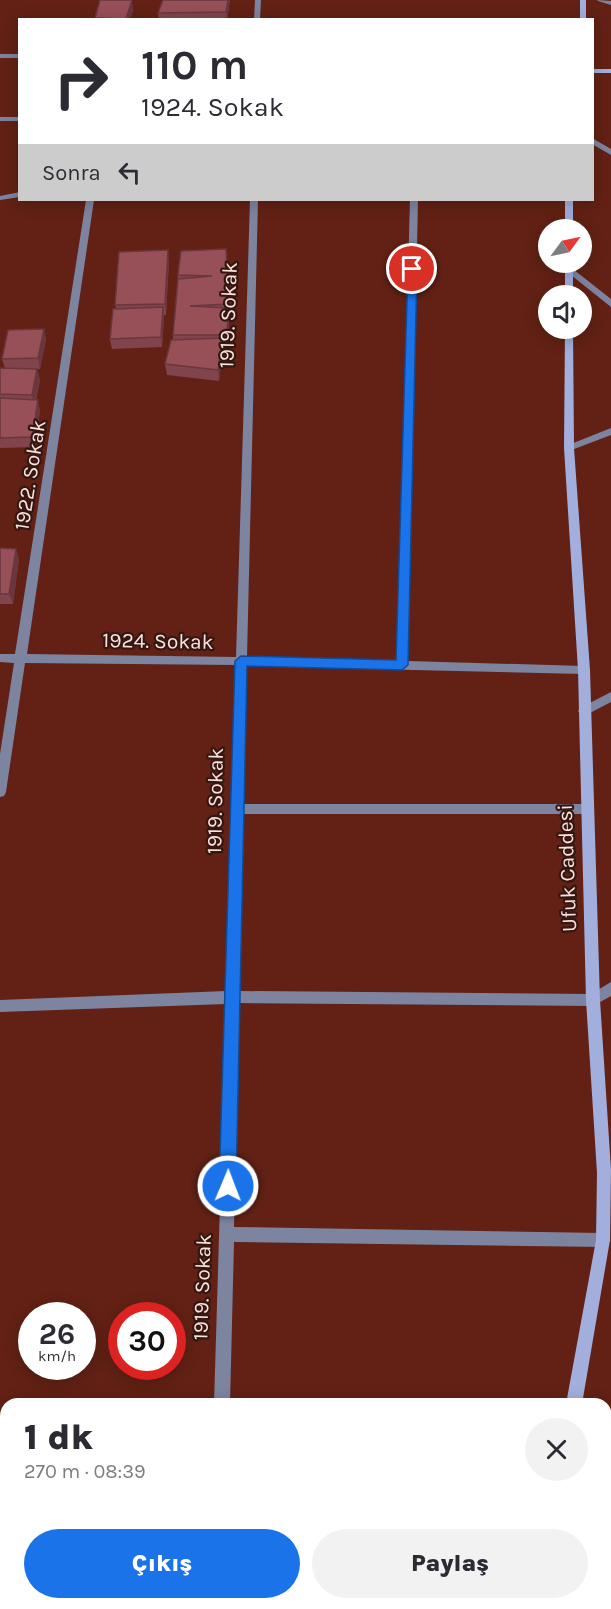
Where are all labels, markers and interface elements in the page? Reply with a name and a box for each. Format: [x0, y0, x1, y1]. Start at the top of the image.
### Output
text: 110 m [141, 40, 248, 90]
icon: right [42, 42, 120, 120]
text: 1924. Sokak [141, 91, 284, 123]
icon: left [113, 156, 146, 189]
text: Sonra [42, 160, 101, 186]
north arrow [538, 219, 592, 273]
map controls [538, 219, 592, 339]
pin [386, 243, 437, 294]
icon: arrive [395, 252, 428, 285]
street label: 1919. Sokak [214, 261, 242, 369]
button: sound [538, 285, 592, 339]
street label: 1922. Sokak [9, 418, 51, 532]
street label: 1924. Sokak [102, 628, 214, 654]
street label: 1919. Sokak [202, 747, 228, 854]
street label: Ufuk Caddesi [553, 804, 581, 932]
position arrow [196, 1154, 260, 1218]
street label: 1919. Sokak [188, 1233, 216, 1341]
speed limit sign: 30 [108, 1302, 186, 1380]
text: 26 [39, 1316, 75, 1352]
text: km/h [38, 1347, 76, 1365]
text: 1 dk [24, 1416, 93, 1458]
button: close [525, 1418, 588, 1481]
text: 270 m · 08:39 [24, 1460, 146, 1483]
button: Çıkış [24, 1529, 300, 1598]
button: Paylaş [312, 1529, 588, 1598]

